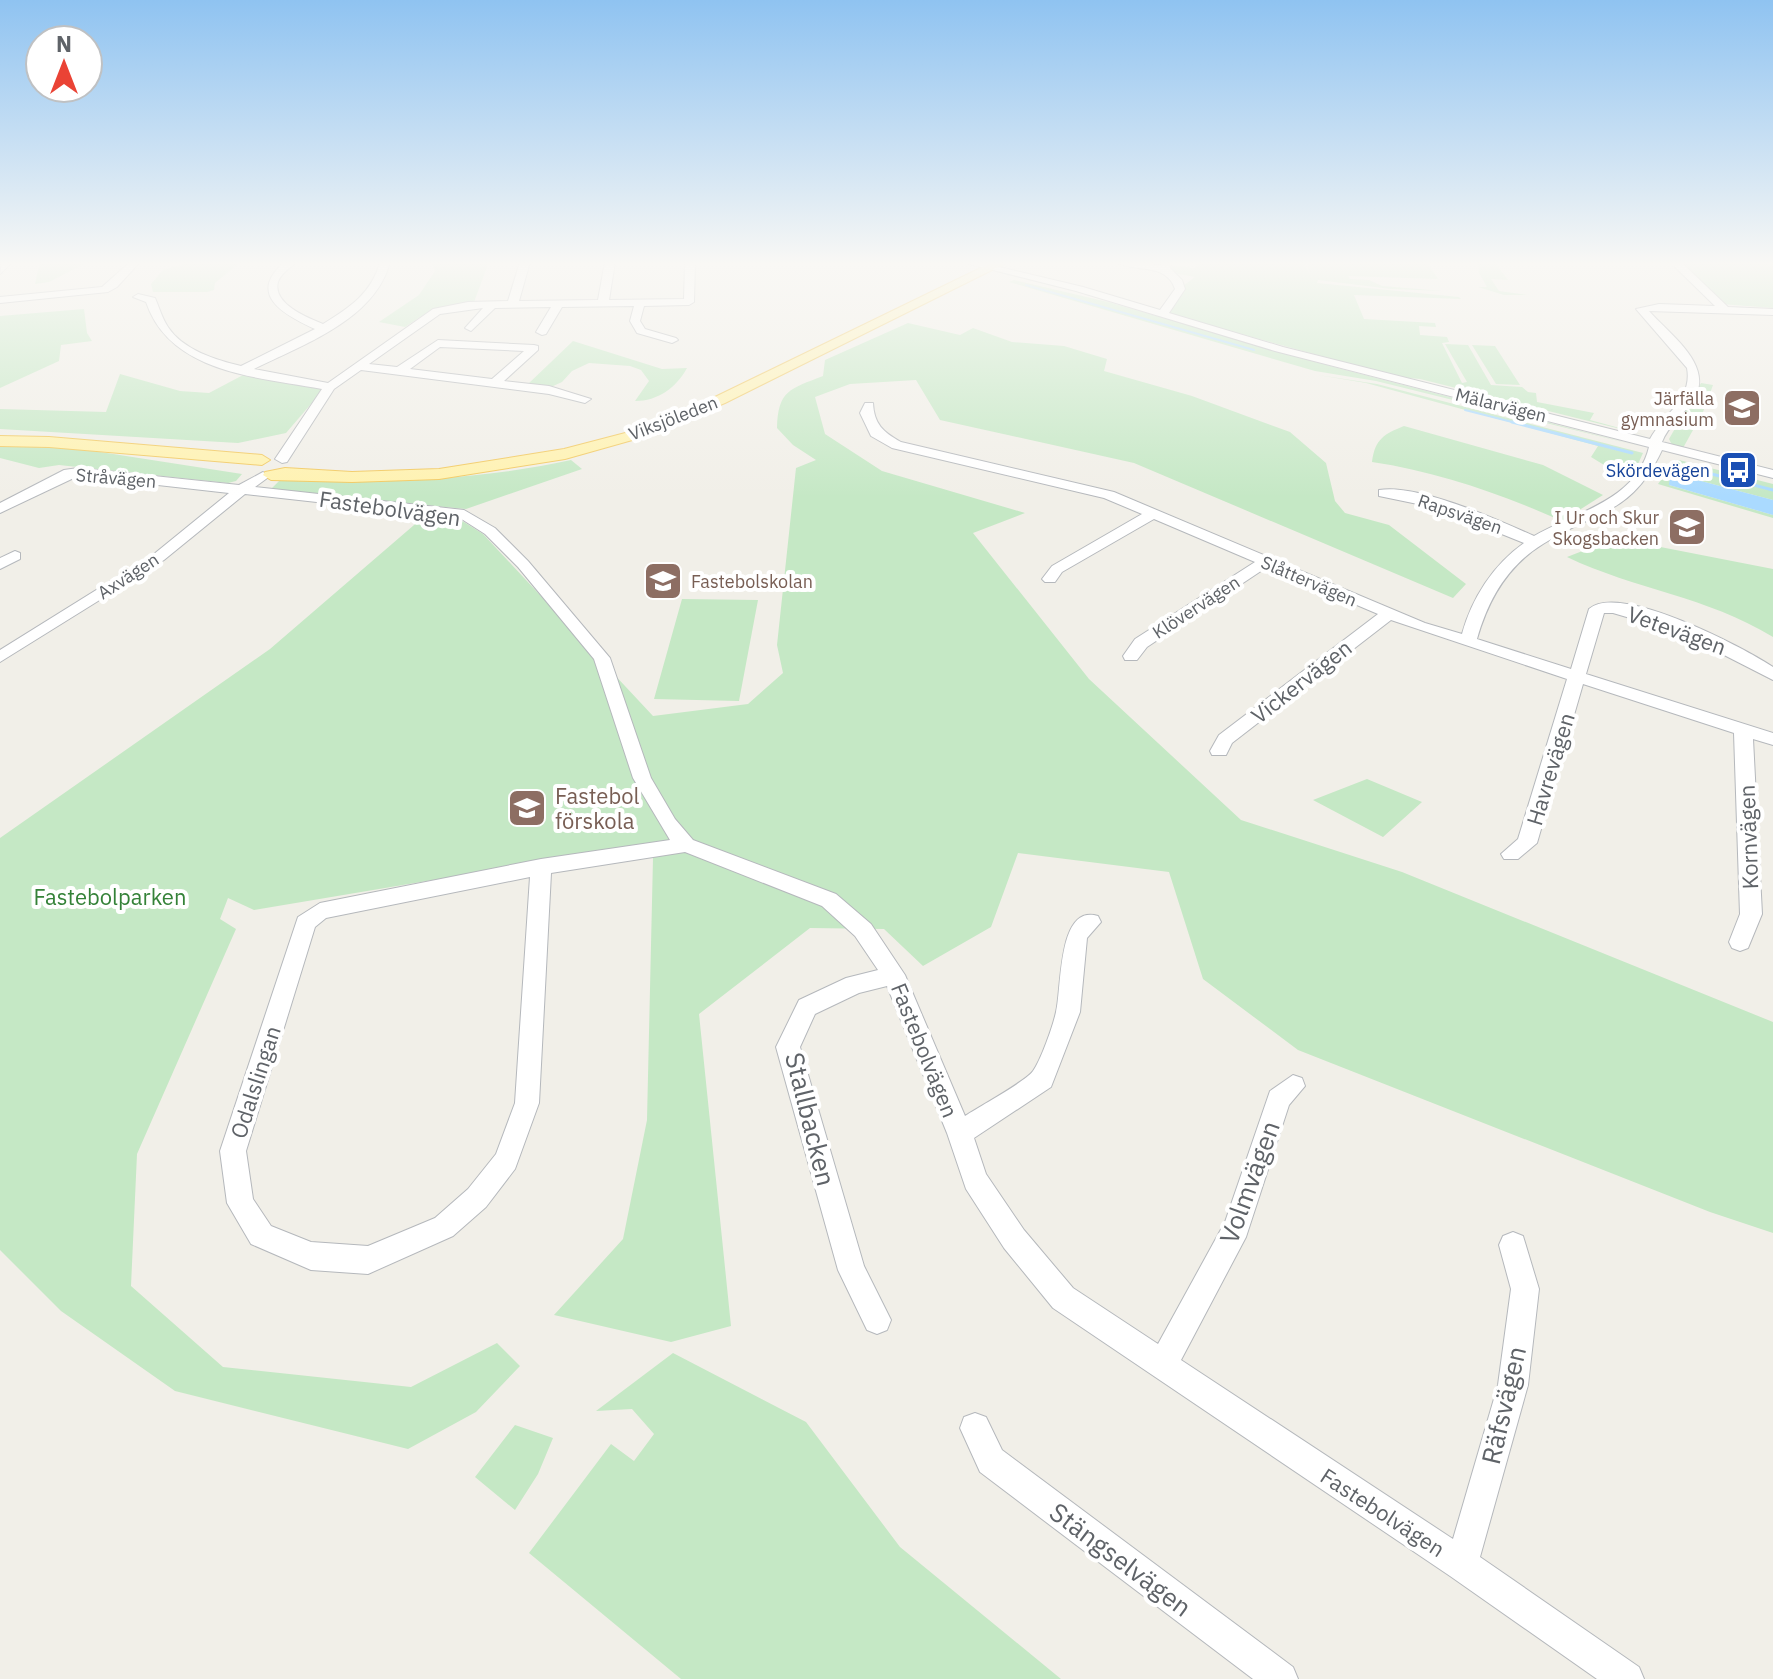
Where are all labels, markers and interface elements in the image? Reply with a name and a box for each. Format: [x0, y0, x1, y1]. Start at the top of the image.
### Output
north arrow [24, 24, 104, 104]
text: N [56, 29, 72, 58]
street label: Mälarvägen [1453, 383, 1549, 427]
place label: Järfälla gymnasium [1621, 387, 1714, 431]
school or university icon: Järfälla gymnasium [1721, 387, 1763, 429]
street label: Viksjöleden [625, 391, 721, 445]
bus stop icon: Skördevägen [1717, 449, 1759, 491]
place label: Skördevägen [1606, 459, 1710, 482]
street label: Stråvägen [75, 463, 157, 493]
street label: Fastebolvägen [317, 484, 463, 532]
street label: Rapsvägen [1415, 489, 1505, 539]
place label: I Ur och Skur Skogsbacken [1553, 506, 1659, 550]
school or university icon: I Ur och Skur Skogsbacken [1666, 506, 1708, 548]
street label: Axvägen [93, 548, 163, 604]
street label: Slåttervägen [1258, 551, 1360, 611]
school or university icon: Fastebolskolan [642, 560, 684, 602]
place label: Fastebolskolan [691, 570, 813, 593]
street label: Klövervägen [1148, 570, 1244, 644]
street label: Vetevägen [1624, 599, 1730, 661]
street label: Vickervägen [1245, 633, 1357, 729]
street label: Havrevägen [1519, 709, 1581, 829]
place label: Fastebol förskola [555, 781, 640, 835]
street label: Kornvägen [1732, 784, 1764, 890]
school or university icon: Fastebol förskola [506, 787, 548, 829]
park label: Fastebolparken [34, 882, 186, 911]
street label: Fastebolvägen [885, 978, 965, 1122]
street label: Odalslingan [223, 1022, 287, 1142]
street label: Stallbacken [778, 1049, 844, 1189]
street label: Volmvägen [1211, 1116, 1287, 1248]
street label: Räfsvägen [1473, 1343, 1533, 1467]
street label: Fastebolvägen [1315, 1461, 1451, 1563]
street label: Stängselvägen [1043, 1494, 1199, 1624]

